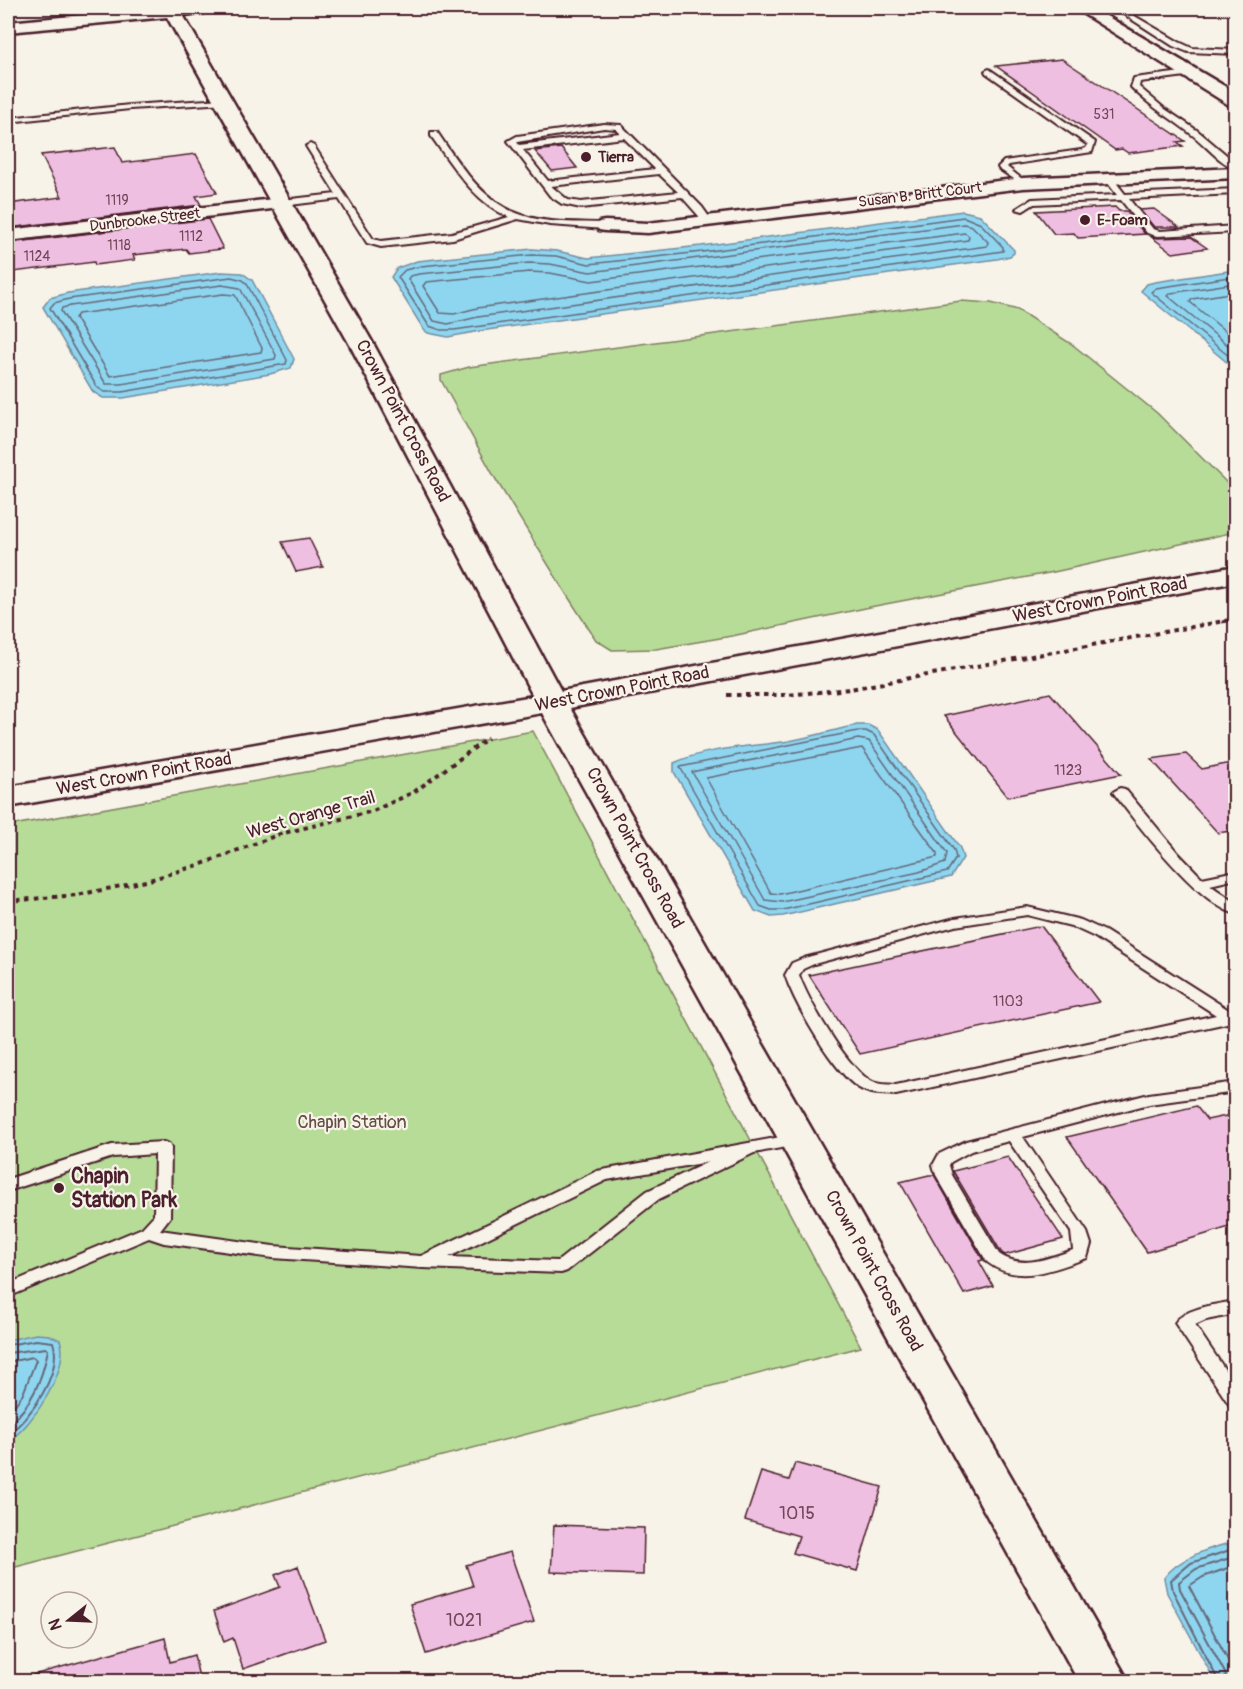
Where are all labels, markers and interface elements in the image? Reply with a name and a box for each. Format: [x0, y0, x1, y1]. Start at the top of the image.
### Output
house number: 531 [1094, 106, 1114, 123]
place label: Tierra [597, 148, 634, 167]
marker: Tierra [579, 150, 593, 164]
street label: Susan B. Britt Court [857, 178, 984, 212]
house number: 1119 [105, 192, 129, 209]
street label: Dunbrooke Street [89, 204, 202, 236]
place label: E-Foam [1097, 211, 1148, 230]
marker: E-Foam [1078, 213, 1092, 227]
house number: 1112 [179, 228, 203, 245]
house number: 1118 [107, 237, 131, 254]
house number: 1124 [24, 248, 50, 265]
street label: Crown Point Cross Road [350, 336, 456, 506]
street label: West Crown Point Road [1011, 572, 1189, 628]
street label: West Crown Point Road [533, 661, 711, 717]
street label: West Crown Point Road [55, 747, 233, 801]
house number: 1123 [1054, 761, 1082, 780]
street label: Crown Point Cross Road [581, 763, 689, 933]
street label: West Orange Trail [244, 786, 378, 844]
house number: 1103 [993, 992, 1023, 1011]
park label: Chapin Station [297, 1111, 407, 1134]
place label: Chapin Station Park [71, 1163, 178, 1214]
marker: Chapin Station Park [52, 1181, 66, 1195]
street label: Crown Point Cross Road [820, 1186, 928, 1356]
house number: 1015 [779, 1502, 815, 1525]
north arrow [39, 1590, 99, 1650]
house number: 1021 [446, 1609, 482, 1632]
text: N [44, 1616, 67, 1633]

